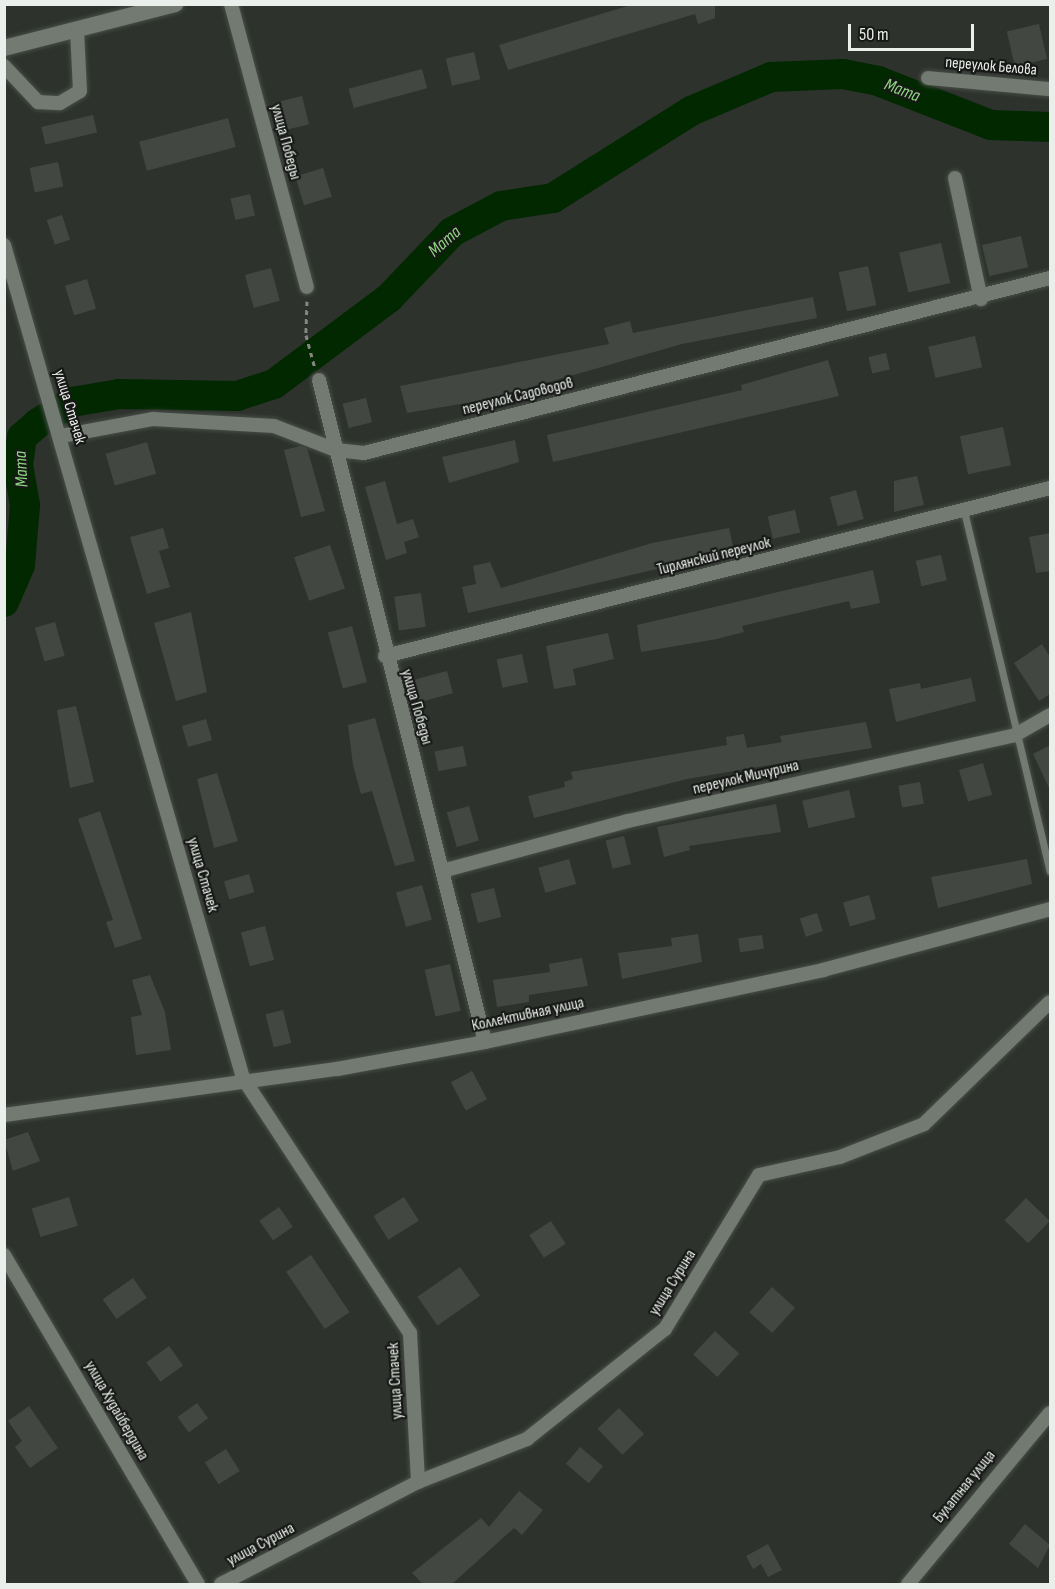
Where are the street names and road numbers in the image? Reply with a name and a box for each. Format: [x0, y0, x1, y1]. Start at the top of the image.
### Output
street label: переулок Белова [944, 53, 1038, 81]
street label: улица Победы [266, 102, 304, 182]
street label: улица Стачек [49, 367, 89, 447]
street label: переулок Садоводов [461, 374, 575, 420]
street label: Тирлянский переулок [655, 534, 773, 580]
street label: улица Победы [396, 667, 436, 747]
street label: переулок Мичурина [691, 756, 801, 800]
street label: улица Стачек [182, 835, 222, 915]
street label: Коллективная улица [470, 994, 586, 1036]
street label: улица Сурина [645, 1247, 701, 1319]
street label: улица Стачек [384, 1342, 408, 1420]
street label: улица Худайбердина [80, 1358, 152, 1464]
street label: Булатная улица [930, 1447, 1000, 1527]
street label: улица Сурина [224, 1519, 298, 1571]

